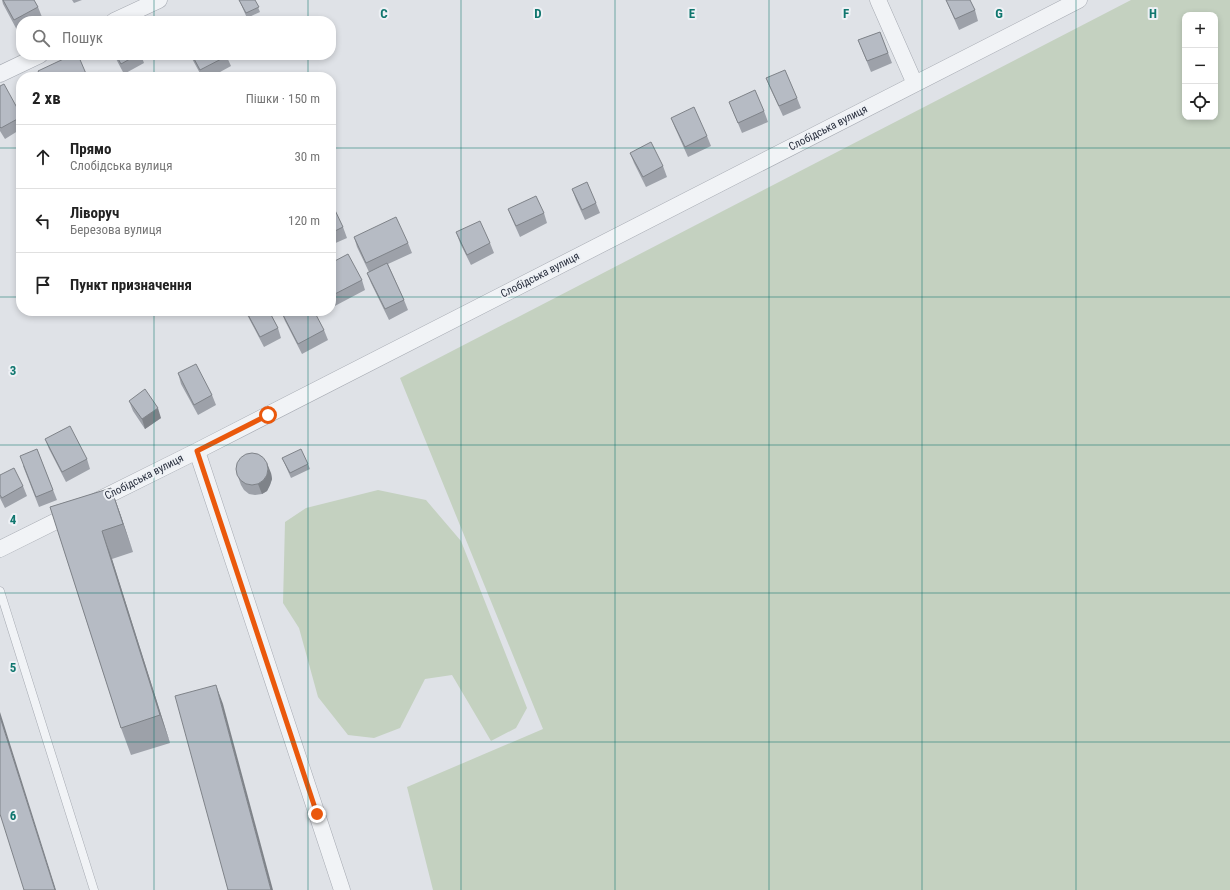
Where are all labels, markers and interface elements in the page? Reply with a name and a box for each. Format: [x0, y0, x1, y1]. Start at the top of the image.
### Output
text: C [380, 6, 388, 21]
text: D [534, 6, 542, 21]
text: E [689, 6, 696, 21]
text: F [843, 6, 849, 21]
text: G [995, 6, 1003, 21]
text: H [1149, 6, 1157, 21]
map controls [1182, 12, 1218, 120]
button: + [1182, 12, 1218, 48]
search box [16, 16, 336, 60]
icon: search [30, 27, 52, 49]
text: Пошук [62, 29, 103, 47]
button: − [1182, 48, 1218, 84]
button: locate [1182, 84, 1218, 120]
text: 2 хв [32, 88, 61, 108]
text: Пішки · 150 m [246, 91, 320, 106]
street label: Слобідська вулиця [786, 103, 870, 153]
text: Прямо [70, 140, 111, 158]
icon: ahead [32, 146, 54, 168]
text: 30 m [294, 149, 320, 164]
text: Слобідська вулиця [70, 158, 173, 173]
text: Ліворуч [70, 204, 119, 222]
icon: left [32, 210, 54, 232]
text: 120 m [288, 213, 320, 228]
text: Березова вулиця [70, 222, 162, 237]
street label: Слобідська вулиця [498, 250, 582, 300]
icon: arrive [32, 274, 54, 296]
text: Пункт призначення [70, 276, 192, 294]
text: 3 [10, 363, 16, 378]
route start [259, 406, 277, 424]
street label: Слобідська вулиця [102, 452, 186, 502]
text: 4 [10, 512, 17, 527]
text: 5 [10, 660, 17, 675]
route end [308, 805, 326, 823]
text: 6 [10, 808, 17, 823]

